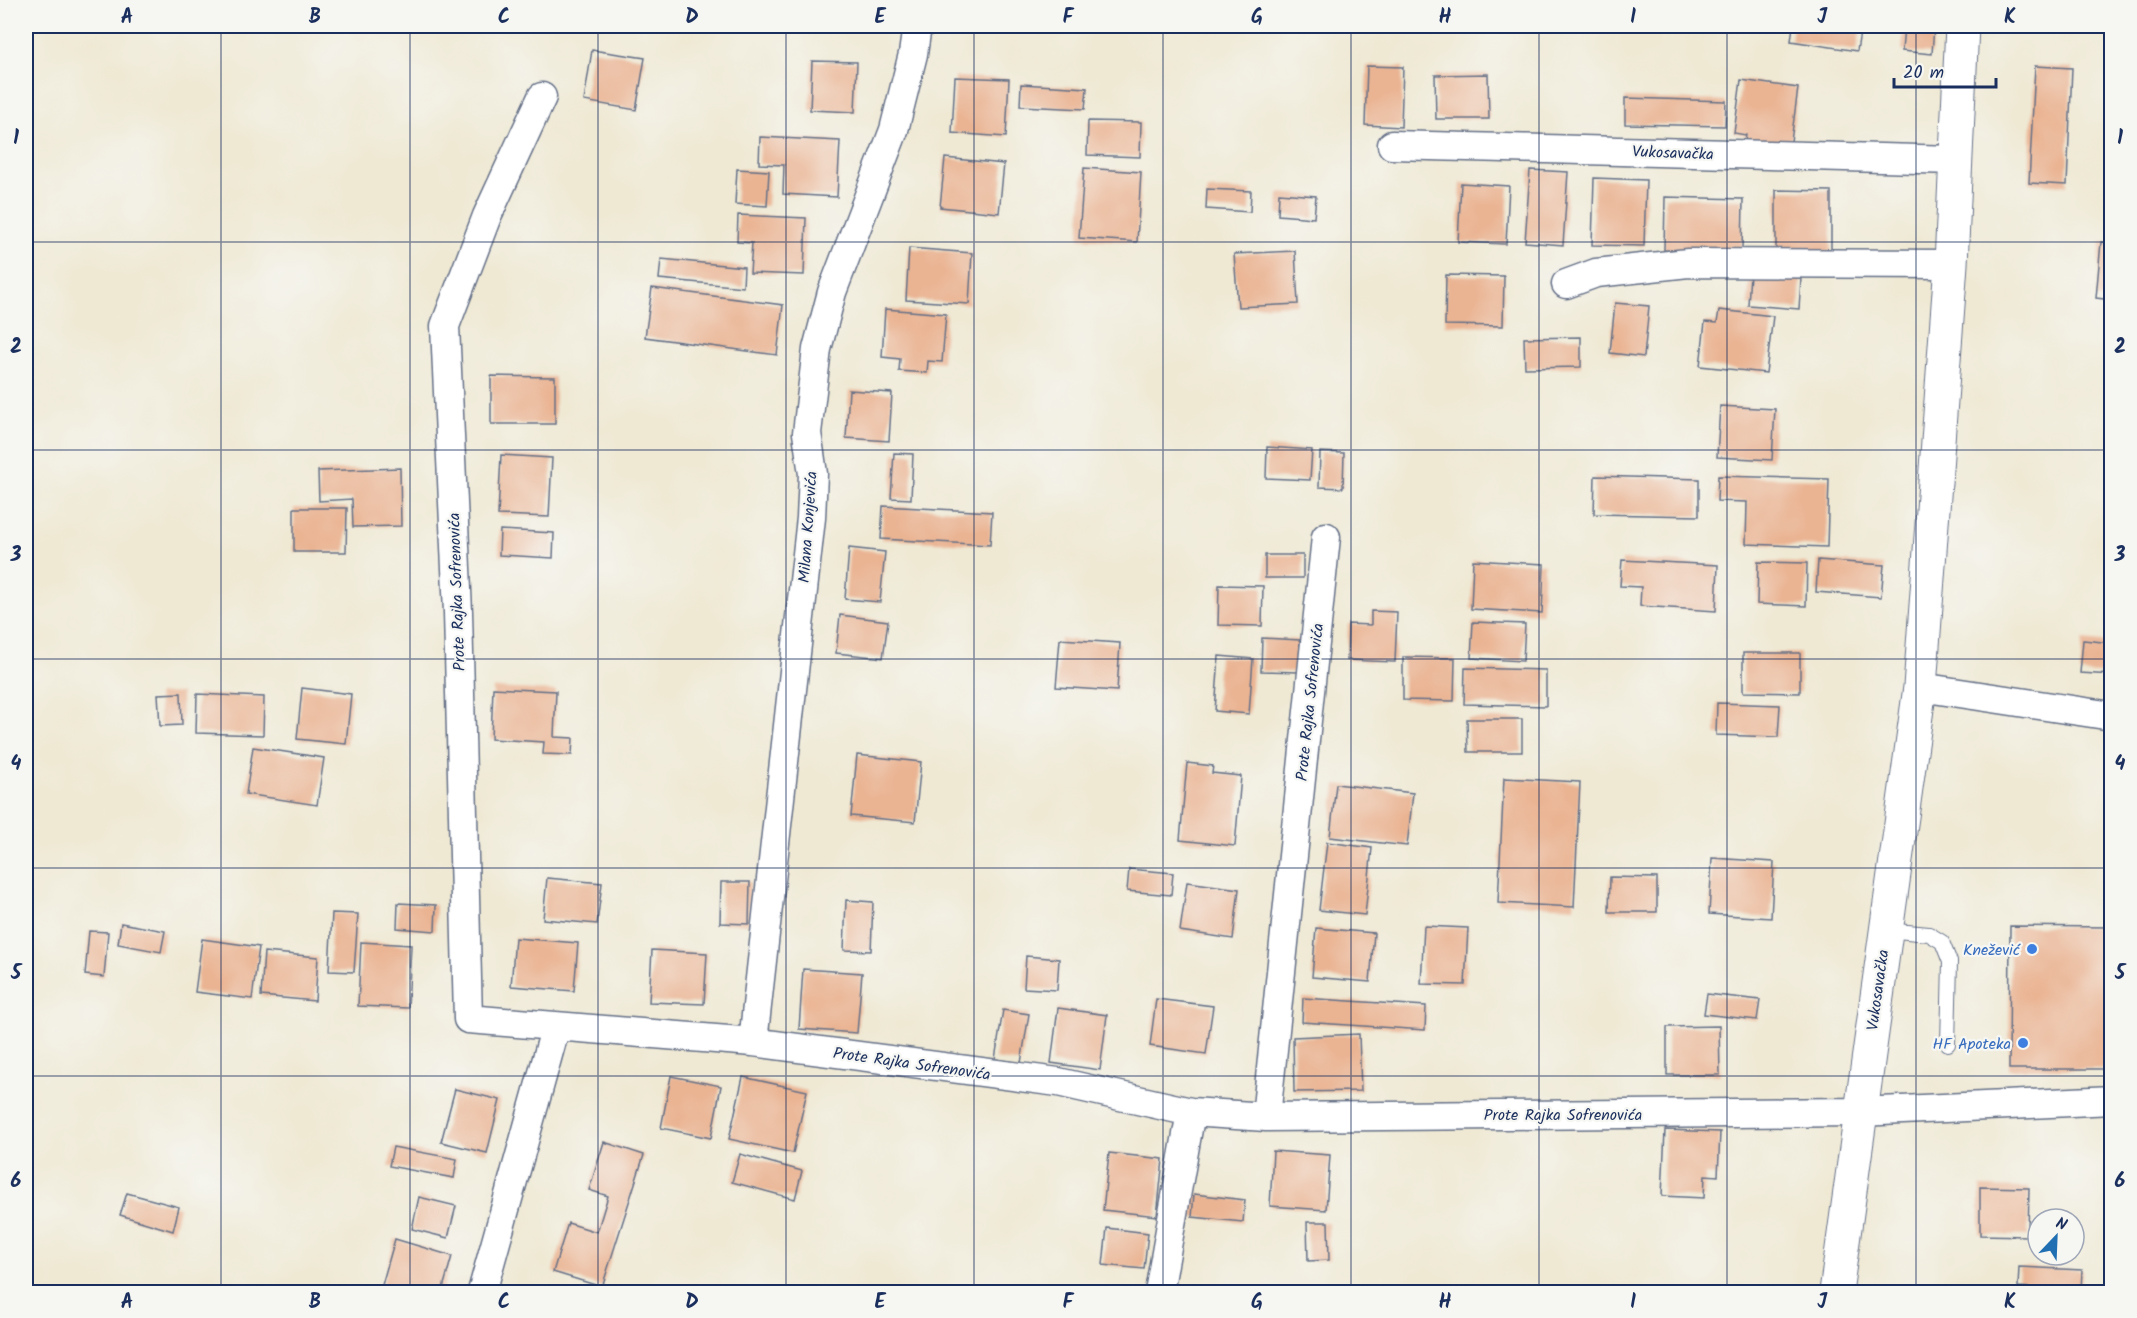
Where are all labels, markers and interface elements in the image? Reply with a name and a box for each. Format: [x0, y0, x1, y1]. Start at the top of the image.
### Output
text: A [121, 2, 133, 34]
text: B [309, 2, 321, 34]
text: C [498, 2, 510, 34]
text: D [685, 2, 699, 34]
text: E [874, 2, 886, 34]
text: F [1063, 2, 1075, 34]
text: G [1251, 2, 1263, 34]
text: H [1438, 2, 1452, 34]
text: I [1630, 2, 1636, 34]
text: J [1817, 2, 1828, 34]
text: K [2004, 2, 2016, 34]
scale bar [1894, 51, 1996, 89]
text: 20 m [1903, 59, 1944, 88]
text: 1 [13, 123, 19, 155]
text: 1 [2117, 123, 2123, 155]
street label: Vukosavačka [1632, 140, 1714, 167]
text: 2 [10, 332, 22, 364]
text: 2 [2114, 332, 2126, 364]
street label: Milana Konjevića [792, 470, 825, 584]
street label: Prote Rajka Sofrenovića [442, 512, 473, 672]
text: 3 [10, 540, 22, 572]
text: 3 [2114, 540, 2126, 572]
street label: Prote Rajka Sofrenovića [1290, 622, 1331, 782]
text: 4 [11, 749, 22, 781]
text: 4 [2115, 749, 2126, 781]
place label: Knežević [1963, 938, 2021, 963]
marker: Knežević [2025, 942, 2039, 956]
street label: Vukosavačka [1860, 948, 1897, 1032]
text: 5 [10, 958, 23, 990]
text: 5 [2114, 958, 2127, 990]
place label: HF Apoteka [1932, 1032, 2011, 1057]
marker: HF Apoteka [2016, 1036, 2030, 1050]
street label: Prote Rajka Sofrenovića [832, 1041, 992, 1088]
street label: Prote Rajka Sofrenovića [1484, 1103, 1642, 1128]
text: 6 [11, 1166, 22, 1198]
text: 6 [2115, 1166, 2126, 1198]
north arrow [2026, 1207, 2086, 1267]
text: N [2052, 1211, 2071, 1238]
text: A [121, 1287, 133, 1318]
text: B [309, 1287, 321, 1318]
text: C [498, 1287, 510, 1318]
text: D [685, 1287, 699, 1318]
text: E [874, 1287, 886, 1318]
text: F [1063, 1287, 1075, 1318]
text: G [1251, 1287, 1263, 1318]
text: H [1438, 1287, 1452, 1318]
text: I [1630, 1287, 1636, 1318]
text: J [1817, 1287, 1828, 1318]
text: K [2004, 1287, 2016, 1318]

